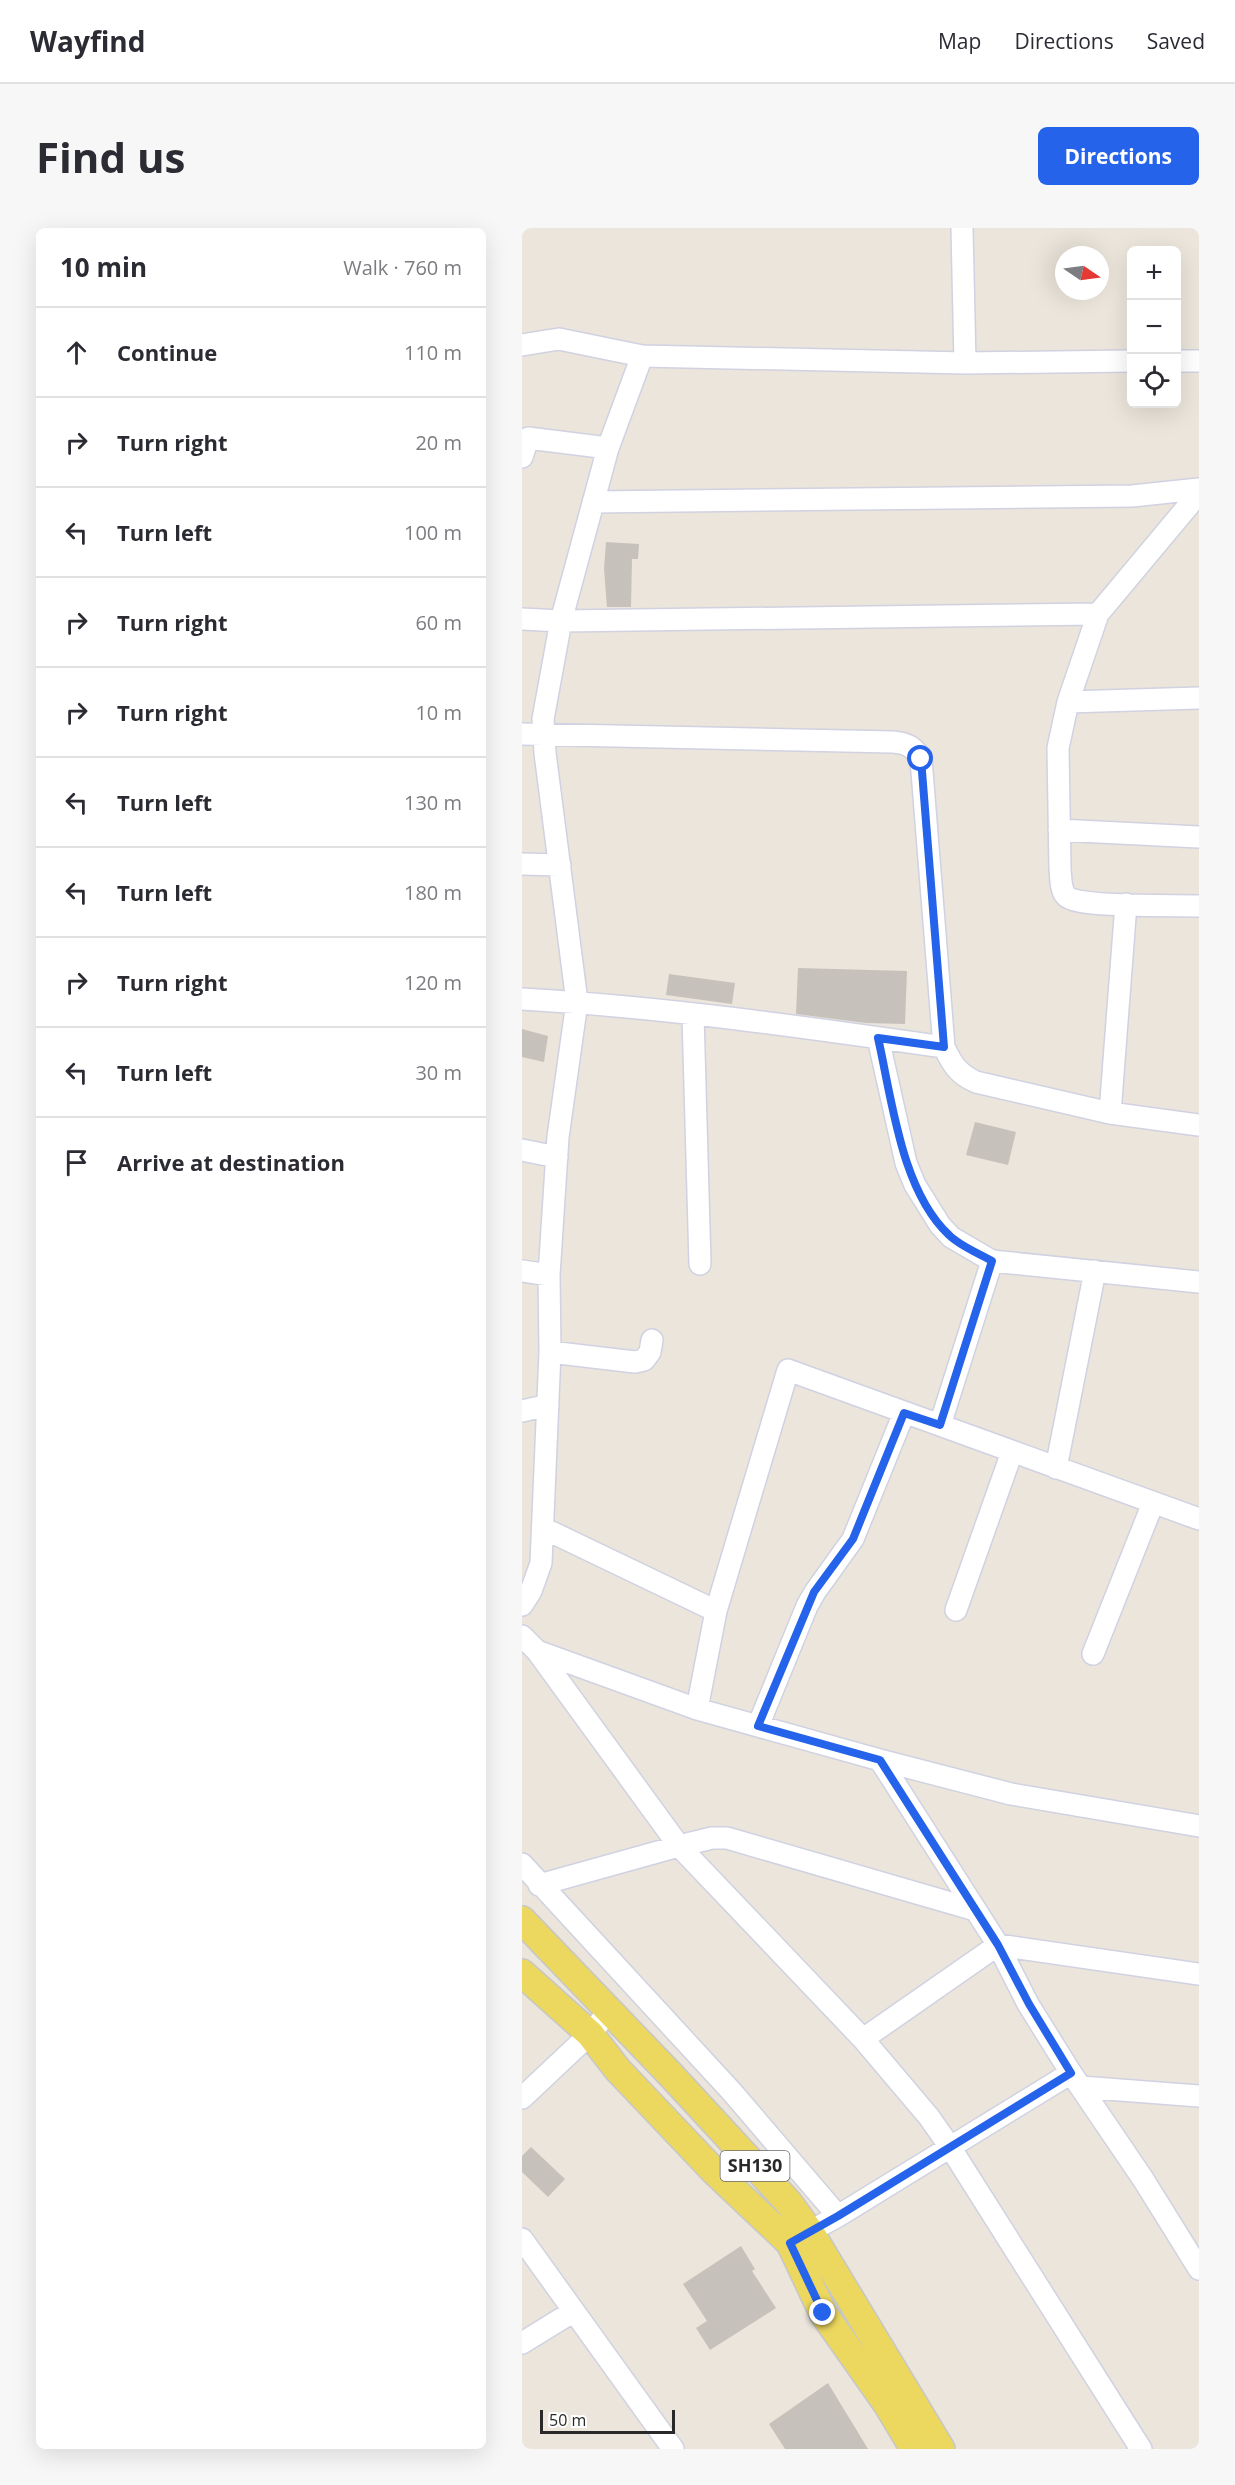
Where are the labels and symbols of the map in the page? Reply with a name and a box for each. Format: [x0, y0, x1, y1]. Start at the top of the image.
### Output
north arrow [1055, 246, 1109, 300]
route start [907, 745, 933, 771]
road number: SH130 [720, 2151, 790, 2181]
route end [809, 2299, 835, 2325]
scale bar [540, 2407, 675, 2434]

